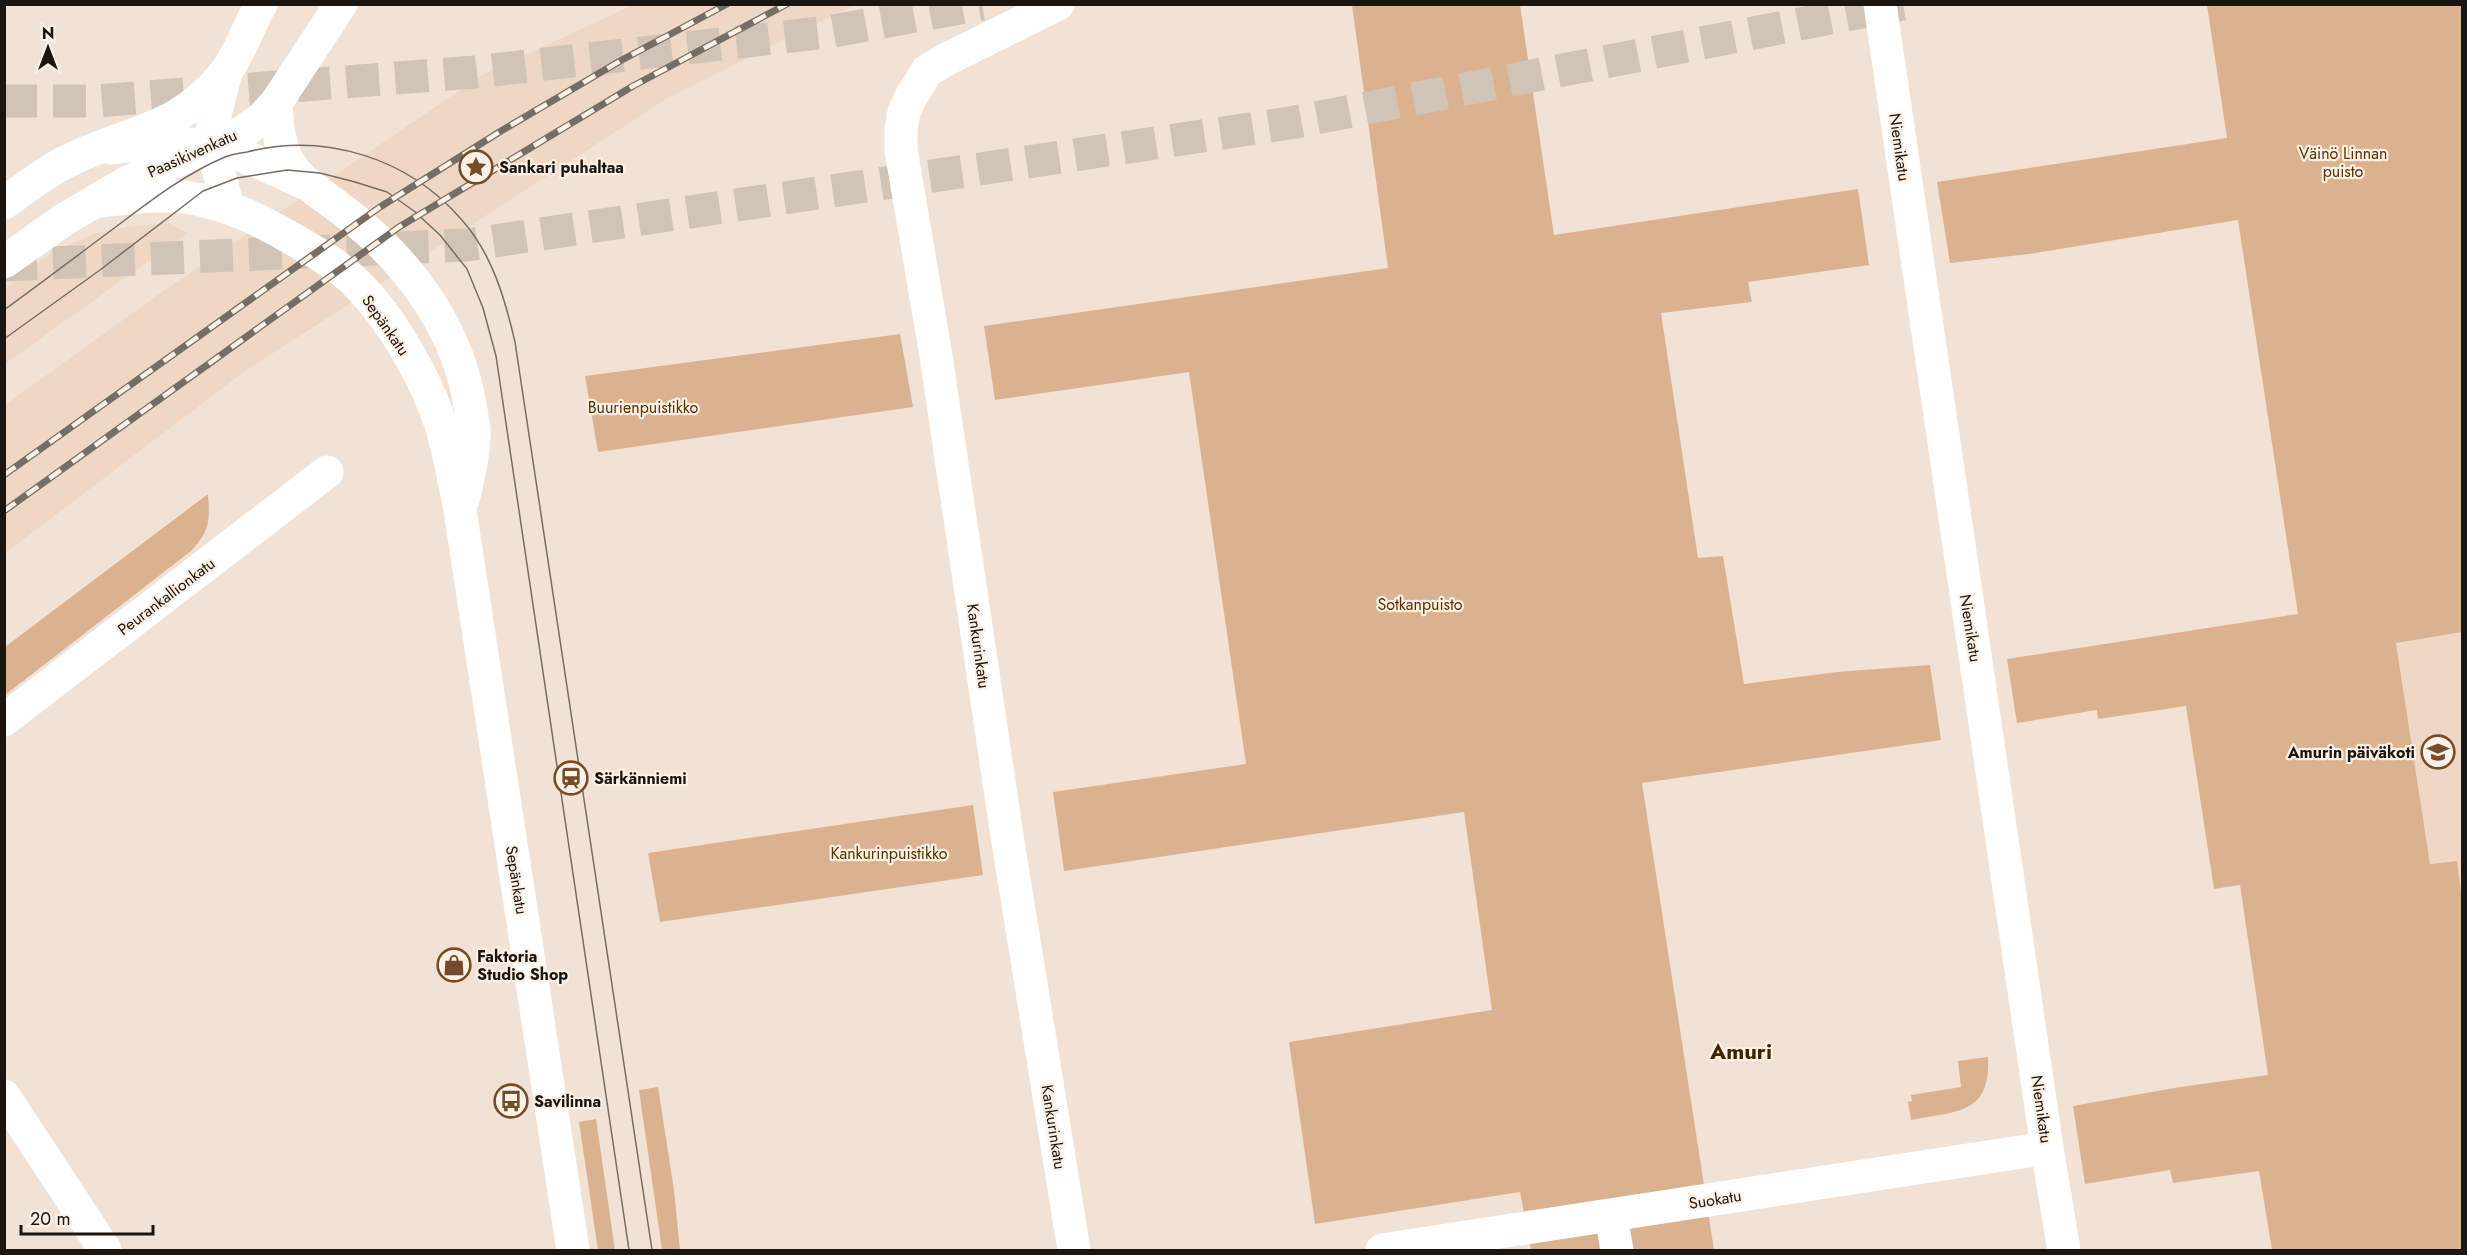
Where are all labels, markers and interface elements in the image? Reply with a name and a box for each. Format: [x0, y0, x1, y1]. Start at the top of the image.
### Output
north arrow [18, 18, 78, 78]
text: N [42, 22, 54, 45]
street label: Niemikatu [1883, 112, 1916, 183]
street label: Paasikivenkatu [144, 123, 241, 183]
park label: Väinö Linnan puisto [2299, 142, 2387, 183]
place icon: Sankari puhaltaa [458, 149, 494, 185]
place label: Sankari puhaltaa [499, 156, 624, 179]
street label: Sepänkatu [356, 290, 415, 360]
park label: Buurienpuistikko [588, 396, 699, 419]
street label: Peurankallionkatu [113, 552, 220, 641]
street label: Niemikatu [1954, 592, 1987, 664]
park label: Sotkanpuisto [1377, 593, 1463, 616]
street label: Kankurinkatu [961, 602, 996, 690]
school or university icon: Amurin päiväkoti [2420, 734, 2456, 770]
place label: Amurin päiväkoti [2287, 741, 2415, 764]
station icon: Särkänniemi [553, 760, 589, 796]
place label: Särkänniemi [594, 767, 687, 790]
park label: Kankurinpuistikko [830, 842, 948, 865]
street label: Sepänkatu [500, 844, 533, 916]
place label: Faktoria Studio Shop [477, 945, 568, 986]
shop icon: Faktoria Studio Shop [436, 947, 472, 983]
district label: Amuri [1709, 1035, 1772, 1067]
street label: Niemikatu [2025, 1074, 2058, 1145]
bus stop icon: Savilinna [493, 1083, 529, 1119]
street label: Kankurinkatu [1035, 1083, 1072, 1171]
place label: Savilinna [534, 1090, 601, 1113]
street label: Suokatu [1687, 1184, 1743, 1215]
scale bar [21, 1198, 153, 1236]
text: 20 m [30, 1206, 70, 1232]

